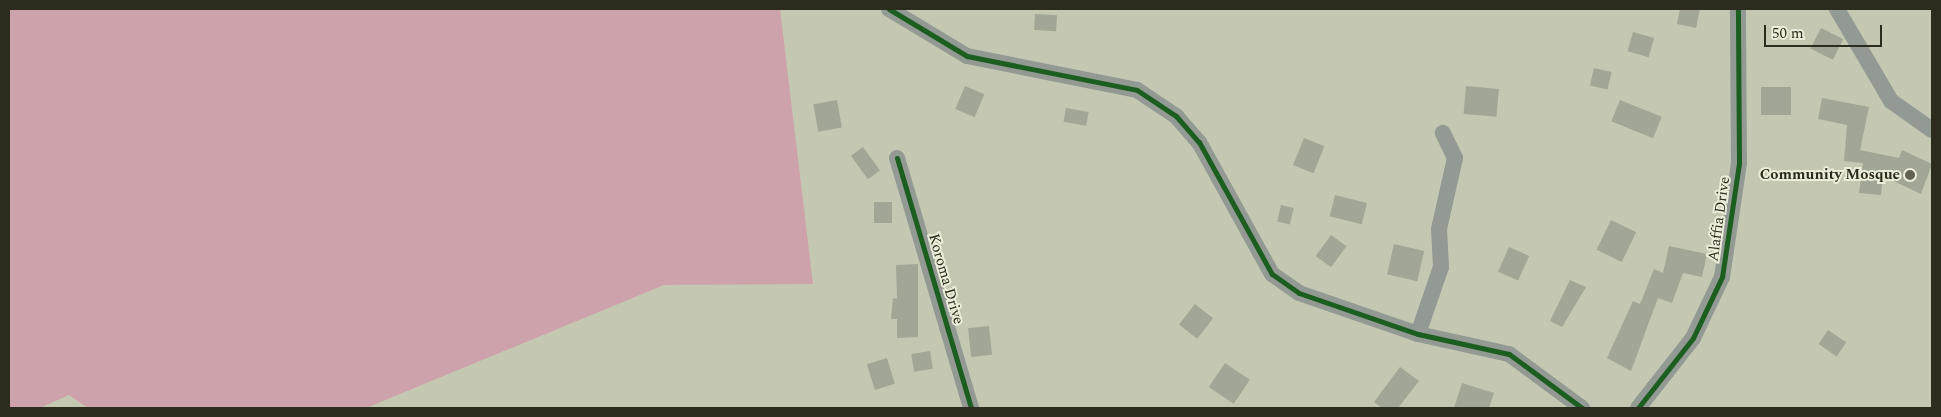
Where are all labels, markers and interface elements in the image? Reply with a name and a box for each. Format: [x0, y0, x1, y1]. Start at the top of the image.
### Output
scale bar [1766, 15, 1884, 47]
text: 50 m [1772, 22, 1804, 45]
place label: Community Mosque [1760, 166, 1900, 184]
marker: Community Mosque [1904, 169, 1916, 181]
street label: Alaffia Drive [1704, 175, 1734, 263]
street label: Koroma Drive [924, 232, 968, 326]

